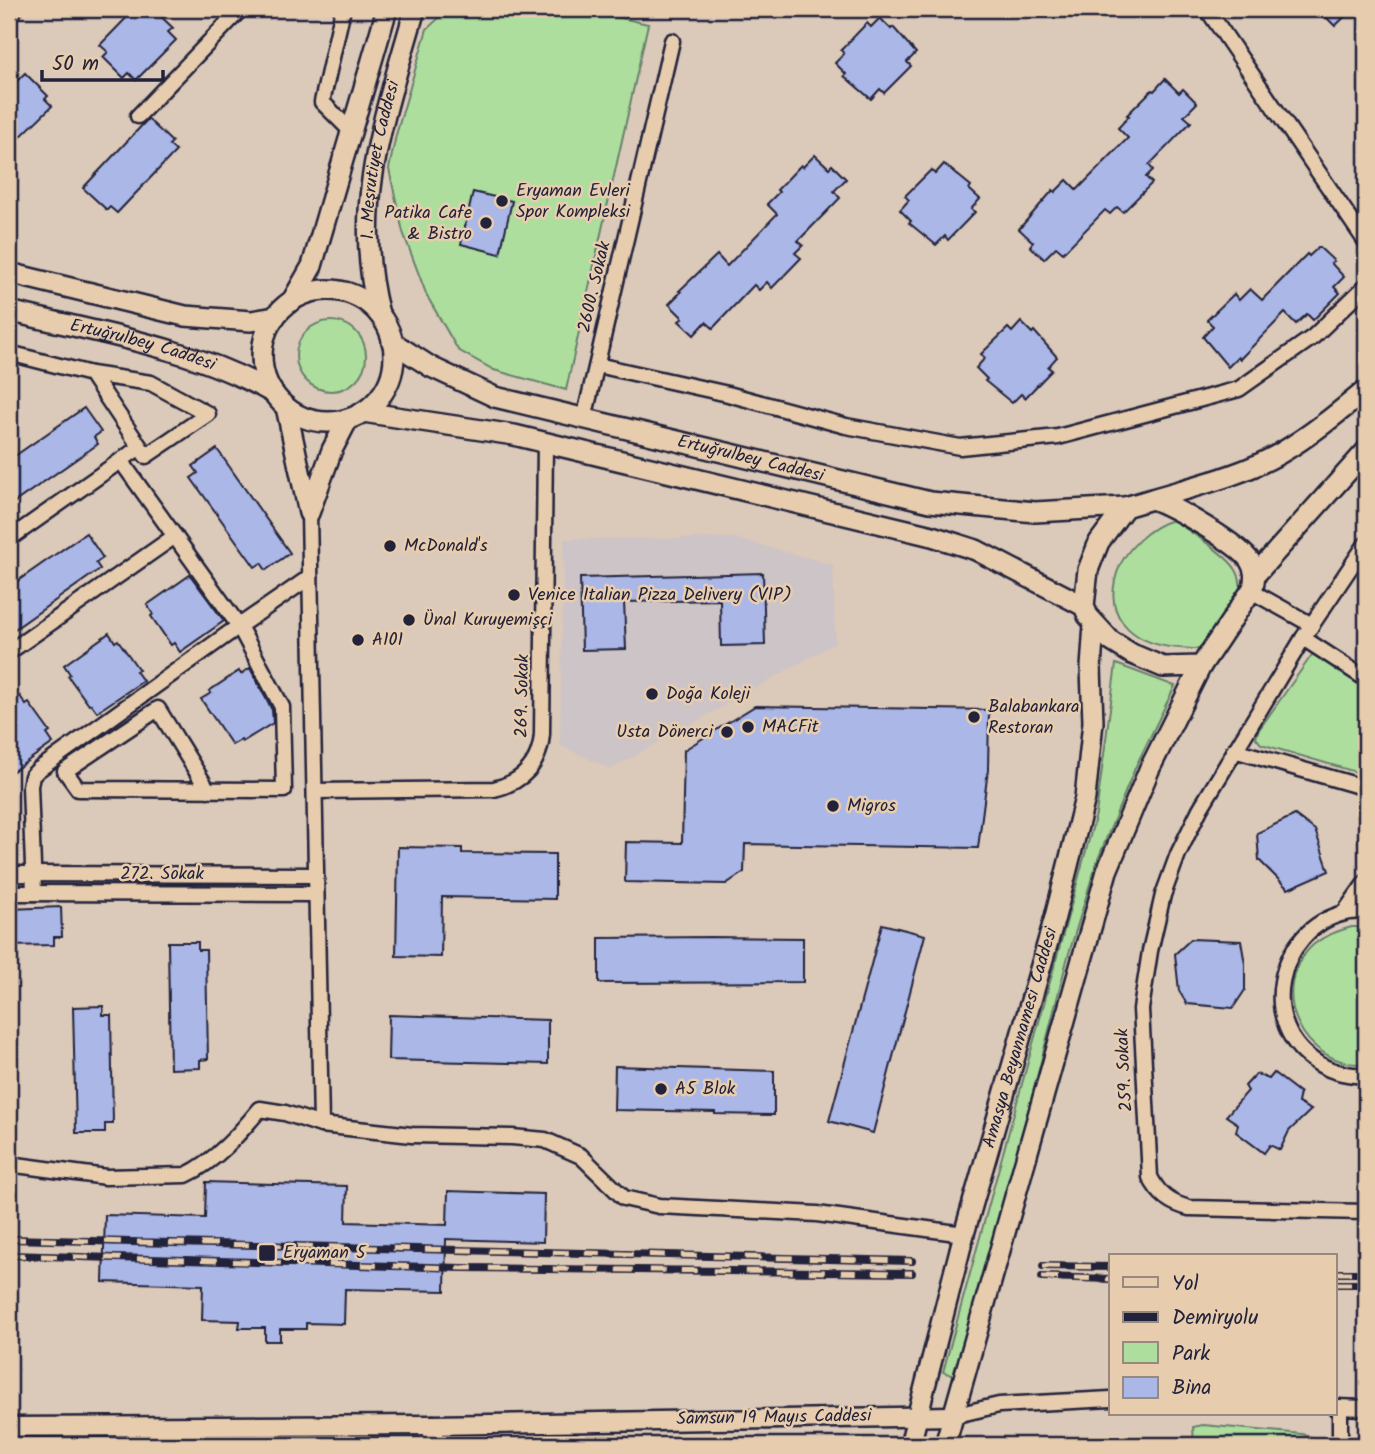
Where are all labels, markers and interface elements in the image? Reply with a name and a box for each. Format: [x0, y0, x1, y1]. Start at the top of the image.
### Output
scale bar [42, 38, 163, 82]
text: 50 m [52, 48, 99, 81]
street label: 1. Meşrutiyet Caddesi [354, 76, 408, 240]
place label: Eryaman Evleri Spor Kompleksi [516, 177, 631, 227]
marker: Eryaman Evleri Spor Kompleksi [494, 193, 510, 209]
place label: Patika Cafe & Bistro [384, 199, 472, 249]
marker: Patika Cafe & Bistro [478, 215, 494, 231]
street label: 2600. Sokak [570, 238, 620, 336]
street label: Ertuğrulbey Caddesi [67, 311, 221, 379]
street label: Ertuğrulbey Caddesi [674, 427, 828, 491]
place label: McDonald's [404, 532, 488, 561]
marker: McDonald's [382, 538, 398, 554]
place label: Venice Italian Pizza Delivery (VIP) [528, 581, 792, 610]
marker: Venice Italian Pizza Delivery (VIP) [506, 587, 522, 603]
place label: Ünal Kuruyemişçi [423, 606, 553, 635]
marker: Ünal Kuruyemişçi [401, 612, 417, 628]
place label: A101 [372, 626, 403, 655]
marker: A101 [350, 632, 366, 648]
street label: 269. Sokak [508, 653, 538, 738]
place label: Doğa Koleji [666, 680, 751, 709]
marker: Doğa Koleji [644, 686, 660, 702]
place label: Balabankara Restoran [988, 693, 1080, 743]
marker: Balabankara Restoran [966, 709, 982, 725]
place label: MACFit [762, 713, 820, 742]
place label: Usta Dönerci [616, 718, 714, 747]
marker: MACFit [740, 719, 756, 735]
marker: Usta Dönerci [719, 724, 735, 740]
place label: Migros [847, 792, 896, 821]
marker: Migros [825, 798, 841, 814]
street label: 272. Sokak [120, 860, 204, 889]
street label: Amasya Beyannamesi Caddesi [975, 923, 1066, 1152]
street label: 259. Sokak [1108, 1027, 1142, 1112]
place label: A5 Blok [675, 1075, 736, 1104]
marker: A5 Blok [653, 1081, 669, 1097]
place label: Eryaman 5 [283, 1239, 367, 1268]
marker: Eryaman 5 [257, 1243, 277, 1263]
legend [1109, 1254, 1336, 1416]
text: Yol [1172, 1268, 1199, 1301]
text: Demiryolu [1172, 1302, 1258, 1335]
text: Park [1172, 1338, 1210, 1371]
text: Bina [1172, 1372, 1211, 1405]
street label: Samsun 19 Mayıs Caddesi [676, 1402, 872, 1434]

